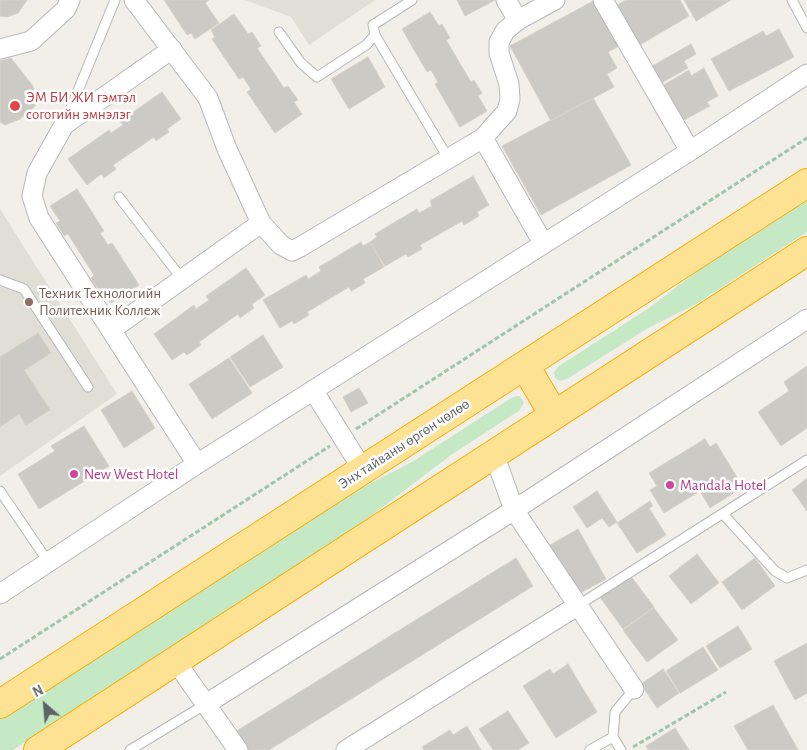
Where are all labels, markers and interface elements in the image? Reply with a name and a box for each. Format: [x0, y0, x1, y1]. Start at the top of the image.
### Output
place label: ЭМ БИ ЖИ гэмтэл согогийн эмнэлэг [26, 88, 136, 123]
marker: ЭМ БИ ЖИ гэмтэл согогийн эмнэлэг [8, 99, 22, 113]
place label: Техник Технологийн Политехник Коллеж [39, 284, 161, 319]
marker: Техник Технологийн Политехник Коллеж [23, 296, 35, 308]
street label: Энх тайваны өргөн чөлөө [335, 395, 473, 493]
place label: New West Hotel [84, 465, 178, 483]
marker: New West Hotel [68, 468, 80, 480]
place label: Mandala Hotel [680, 476, 767, 494]
marker: Mandala Hotel [664, 479, 676, 491]
north arrow [20, 680, 70, 730]
text: N [31, 683, 46, 700]

